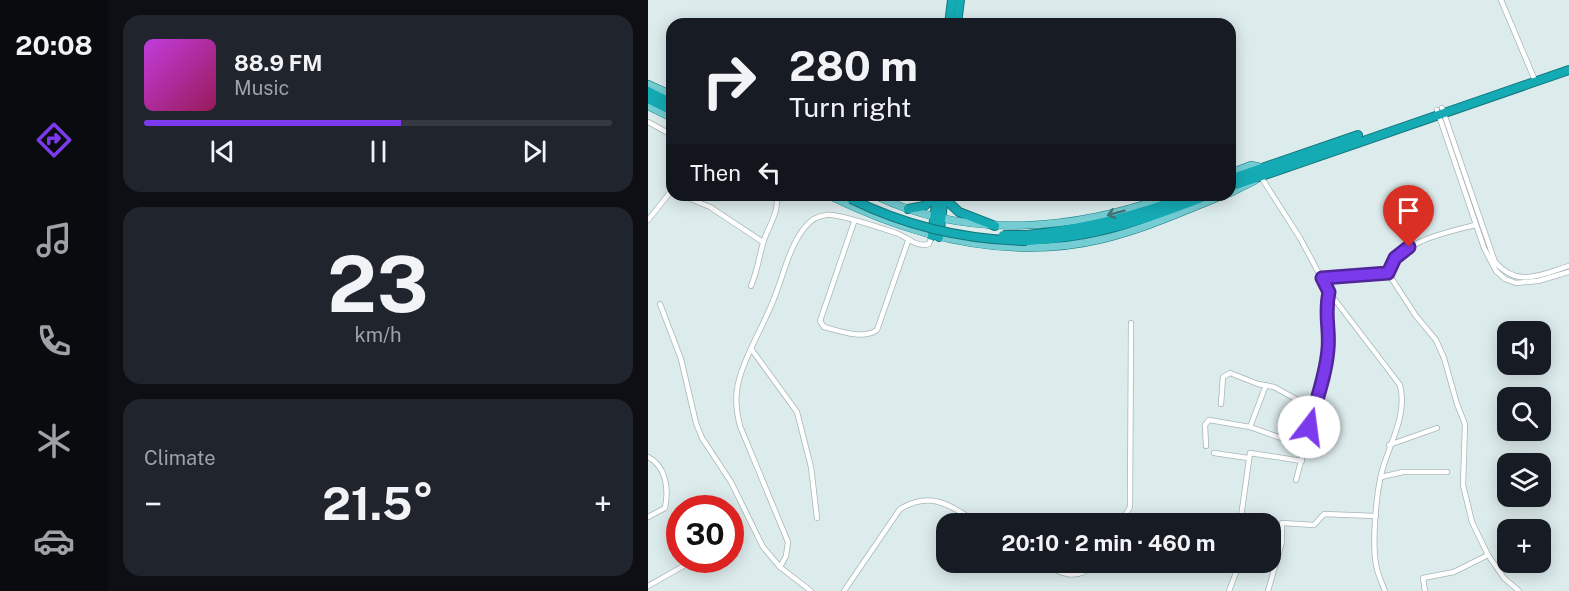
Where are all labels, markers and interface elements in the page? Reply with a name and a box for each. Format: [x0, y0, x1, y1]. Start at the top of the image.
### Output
text: 20:08 [15, 29, 93, 61]
text: 280 m [789, 41, 918, 90]
icon: right [690, 42, 768, 120]
text: 88.9 FM [234, 50, 323, 76]
text: Music [234, 76, 289, 100]
text: Turn right [789, 91, 912, 123]
icon: directions [33, 119, 75, 161]
icon: previous [206, 135, 239, 168]
icon: pause [362, 135, 395, 168]
icon: next [518, 135, 551, 168]
icon: left [753, 156, 786, 189]
text: Then [690, 160, 741, 186]
pin [1383, 185, 1434, 247]
icon: arrive [1392, 194, 1425, 227]
one-way arrow [1107, 207, 1126, 219]
icon: music [33, 219, 75, 261]
text: 23 [327, 238, 429, 330]
icon: phone [33, 320, 75, 362]
map controls [1497, 321, 1551, 573]
button: sound [1497, 321, 1551, 375]
text: km/h [354, 323, 402, 347]
button: search [1497, 387, 1551, 441]
position arrow [1277, 395, 1341, 459]
icon: climate [33, 420, 75, 462]
text: Climate [144, 446, 216, 470]
button: layers [1497, 453, 1551, 507]
text: 21.5° [322, 477, 434, 530]
text: − [144, 485, 162, 523]
text: + [594, 485, 612, 523]
speed limit sign: 30 [666, 495, 744, 573]
button: + [1497, 519, 1551, 573]
icon: car [33, 520, 75, 562]
text: 20:10 · 2 min · 460 m [1001, 530, 1216, 556]

